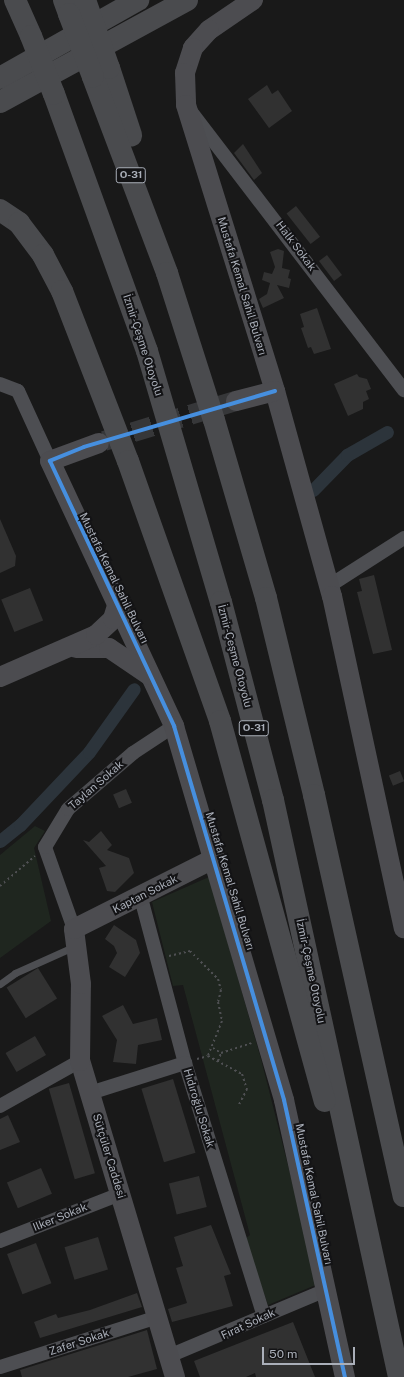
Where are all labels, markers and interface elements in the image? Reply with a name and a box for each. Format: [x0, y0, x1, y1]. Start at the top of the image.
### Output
road number: O-31 [115, 167, 147, 183]
street label: Mustafa Kemal Sahil Bulvarı [215, 215, 269, 357]
street label: Halk Sokak [273, 219, 319, 273]
street label: İzmir-Çeşme Otoyolu [120, 292, 166, 398]
street label: Mustafa Kemal Sahil Bulvarı [77, 510, 151, 646]
street label: İzmir-Çeşme Otoyolu [215, 603, 255, 709]
road number: O-31 [238, 720, 270, 736]
street label: Taylan Sokak [66, 758, 126, 812]
street label: Mustafa Kemal Sahil Bulvarı [203, 810, 257, 952]
street label: Kaptan Sokak [110, 872, 180, 916]
street label: İzmir-Çeşme Otoyolu [294, 918, 328, 1024]
street label: Hıdıroğlu Sokak [181, 1067, 217, 1149]
street label: Sütçüler Caddesi [90, 1112, 128, 1200]
street label: Mustafa Kemal Sahil Bulvarı [293, 1122, 335, 1266]
street label: Ilker Sokak [31, 1200, 89, 1234]
street label: Fırat Sokak [219, 1306, 277, 1342]
street label: Zafer Sokak [47, 1326, 111, 1358]
scale bar [264, 1339, 357, 1365]
text: 50 m [269, 1347, 297, 1361]

